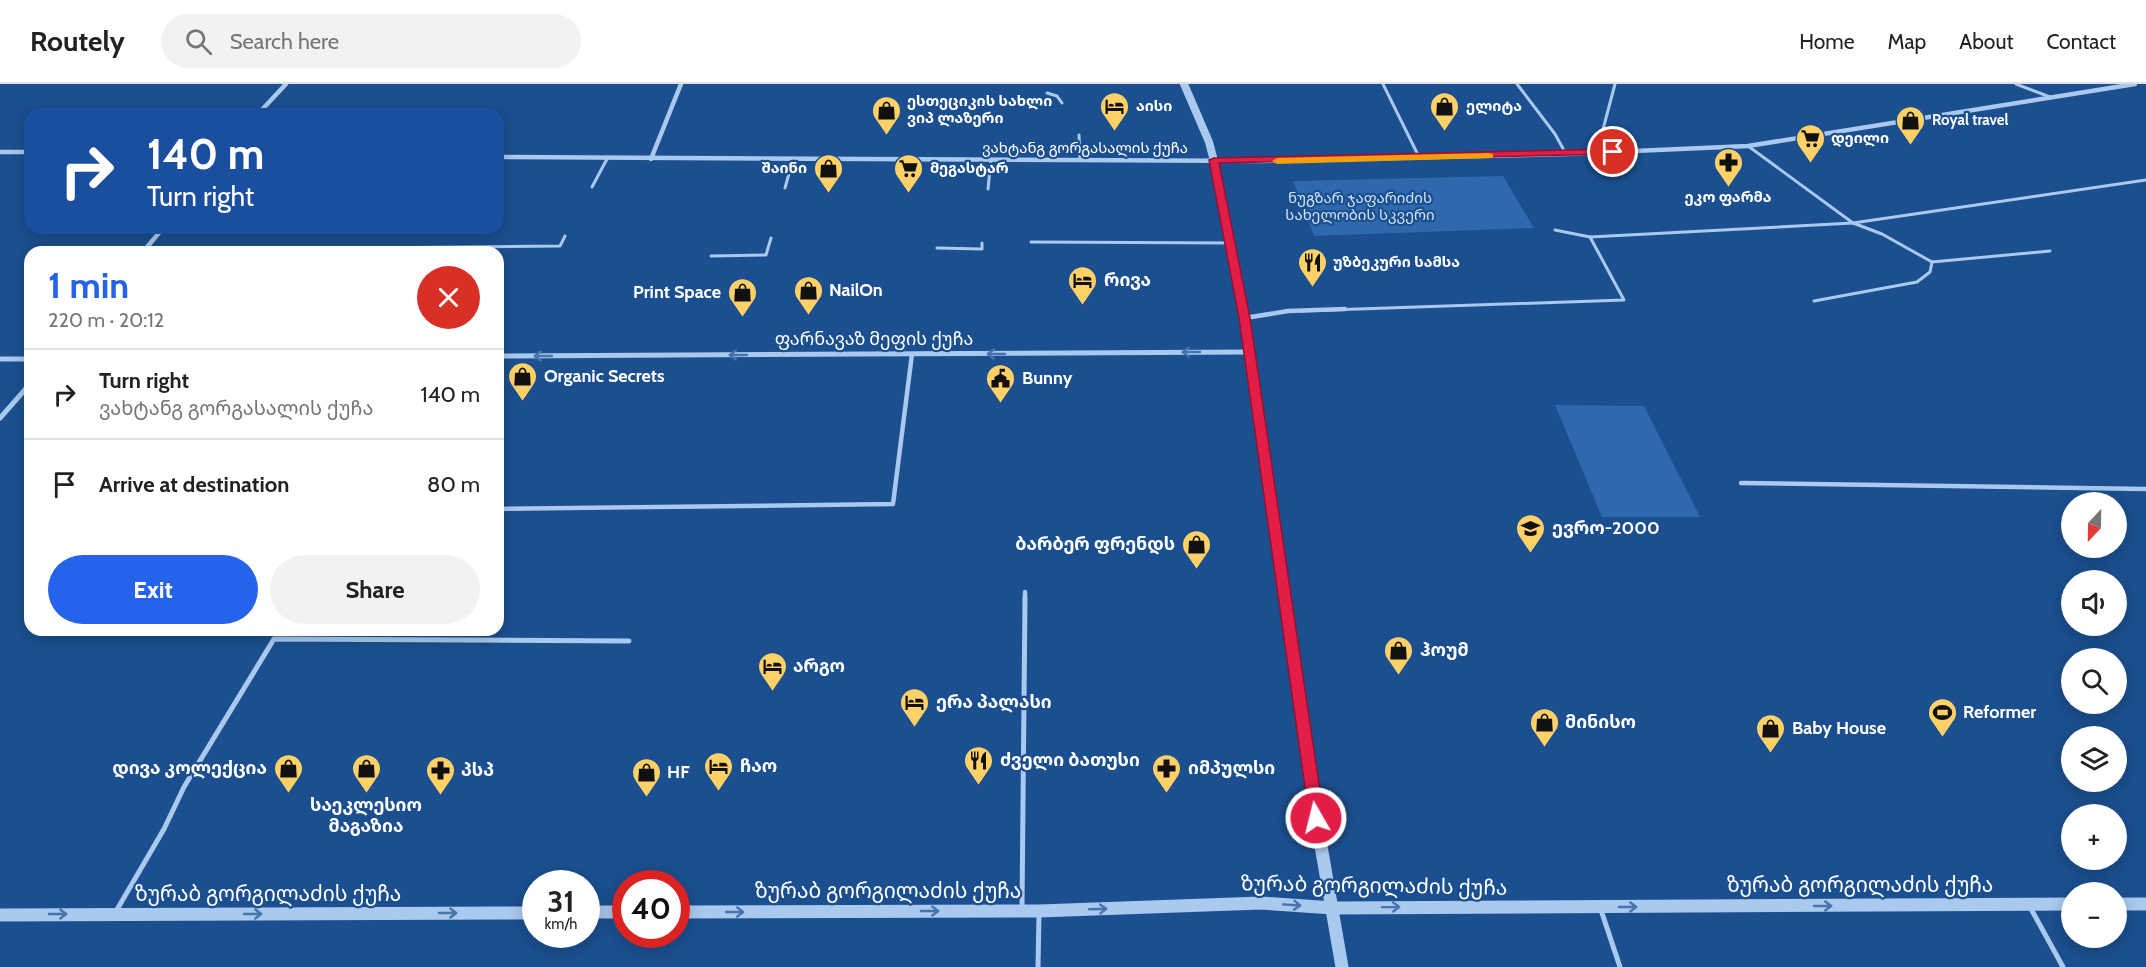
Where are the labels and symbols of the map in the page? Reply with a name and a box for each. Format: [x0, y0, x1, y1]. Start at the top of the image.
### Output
hotel icon: აისი [1099, 90, 1131, 132]
shop icon: ელიტა [1429, 90, 1461, 132]
place label: ესთეციკის სახლი ვიპ ლაზერი [907, 92, 1052, 127]
shop icon: ესთეციკის სახლი ვიპ ლაზერი [870, 94, 902, 136]
place label: აისი [1136, 97, 1172, 115]
place label: ელიტა [1466, 97, 1522, 115]
shop icon: Royal travel [1895, 104, 1927, 146]
place label: Royal travel [1932, 111, 2008, 129]
supermarket icon: დეილი [1794, 122, 1826, 164]
pin [1587, 126, 1638, 177]
place label: დეილი [1831, 129, 1889, 147]
street label: ვახტანგ გორგასალის ქუჩა [982, 139, 1188, 157]
pharmacy icon: ეკო ფარმა [1712, 146, 1744, 188]
shop icon: შაინი [812, 152, 844, 194]
supermarket icon: მეგასტარ [893, 152, 925, 194]
place label: შაინი [761, 159, 807, 177]
place label: მეგასტარ [930, 159, 1009, 177]
place label: ეკო ფარმა [1684, 188, 1772, 206]
park label: ნუგზარ ჯაფარიძის სახელობის სკვერი [1285, 189, 1435, 224]
restaurant icon: უზბეკური სამსა [1296, 246, 1328, 288]
place label: უზბეკური სამსა [1333, 253, 1460, 271]
hotel icon: რივა [1067, 264, 1099, 306]
place label: რივა [1104, 269, 1151, 291]
shop icon: NailOn [792, 274, 824, 316]
shop icon: Print Space [726, 276, 758, 318]
place label: NailOn [829, 279, 883, 301]
place label: Print Space [633, 281, 721, 303]
street label: ფარნავაზ მეფის ქუჩა [775, 328, 973, 350]
one-way arrow [1182, 346, 1202, 358]
one-way arrow [987, 348, 1007, 360]
one-way arrow [729, 349, 749, 361]
one-way arrow [534, 350, 554, 362]
shop icon: Organic Secrets [507, 360, 539, 402]
public building icon: Bunny [985, 362, 1017, 404]
place label: Organic Secrets [544, 365, 665, 387]
place label: Bunny [1022, 367, 1073, 389]
north arrow [2061, 492, 2127, 558]
school or university icon: ევრო-2000 [1515, 512, 1547, 554]
place label: ევრო-2000 [1552, 517, 1660, 539]
shop icon: ბარბერ ფრენდს [1180, 528, 1212, 570]
place label: ბარბერ ფრენდს [1015, 533, 1175, 555]
shop icon: ჰოუმ [1383, 634, 1415, 676]
place label: ჰოუმ [1420, 639, 1469, 661]
hotel icon: არგო [756, 650, 788, 692]
place label: არგო [793, 655, 845, 677]
hotel icon: ერა პალასი [899, 686, 931, 728]
place label: ერა პალასი [936, 691, 1052, 713]
sports icon: Reformer [1926, 696, 1958, 738]
place label: Reformer [1963, 701, 2036, 723]
shop icon: მინისო [1528, 706, 1560, 748]
place label: მინისო [1565, 711, 1636, 733]
shop icon: Baby House [1755, 712, 1787, 754]
place label: Baby House [1792, 717, 1886, 739]
restaurant icon: ძველი ბათუსი [963, 744, 995, 786]
place label: ძველი ბათუსი [1000, 749, 1140, 771]
hotel icon: ჩაო [703, 750, 735, 792]
shop icon: დივა კოლექცია [272, 752, 304, 794]
shop icon: საეკლესიო მაგაზია [350, 752, 382, 794]
pharmacy icon: იმპულსი [1151, 752, 1183, 794]
pharmacy icon: პსპ [424, 754, 456, 796]
place label: ჩაო [740, 755, 777, 777]
shop icon: HF [630, 756, 662, 798]
place label: დივა კოლექცია [112, 757, 267, 779]
place label: იმპულსი [1188, 757, 1275, 779]
place label: პსპ [461, 759, 494, 781]
place label: HF [667, 761, 690, 783]
position arrow [1284, 786, 1348, 850]
place label: საეკლესიო მაგაზია [310, 794, 422, 837]
speed limit sign: 40 [612, 870, 690, 948]
street label: ზურაბ გორგილაძის ქუჩა [1240, 870, 1508, 901]
street label: ზურაბ გორგილაძის ქუჩა [1727, 872, 1993, 898]
street label: ზურაბ გორგილაძის ქუჩა [755, 878, 1021, 904]
street label: ზურაბ გორგილაძის ქუჩა [135, 881, 401, 907]
one-way arrow [1282, 900, 1302, 911]
one-way arrow [1813, 900, 1833, 911]
one-way arrow [1381, 901, 1401, 913]
one-way arrow [1618, 901, 1638, 913]
one-way arrow [1087, 903, 1107, 915]
one-way arrow [919, 905, 939, 917]
one-way arrow [724, 906, 744, 918]
one-way arrow [438, 907, 458, 919]
one-way arrow [48, 908, 68, 920]
one-way arrow [243, 908, 263, 920]

